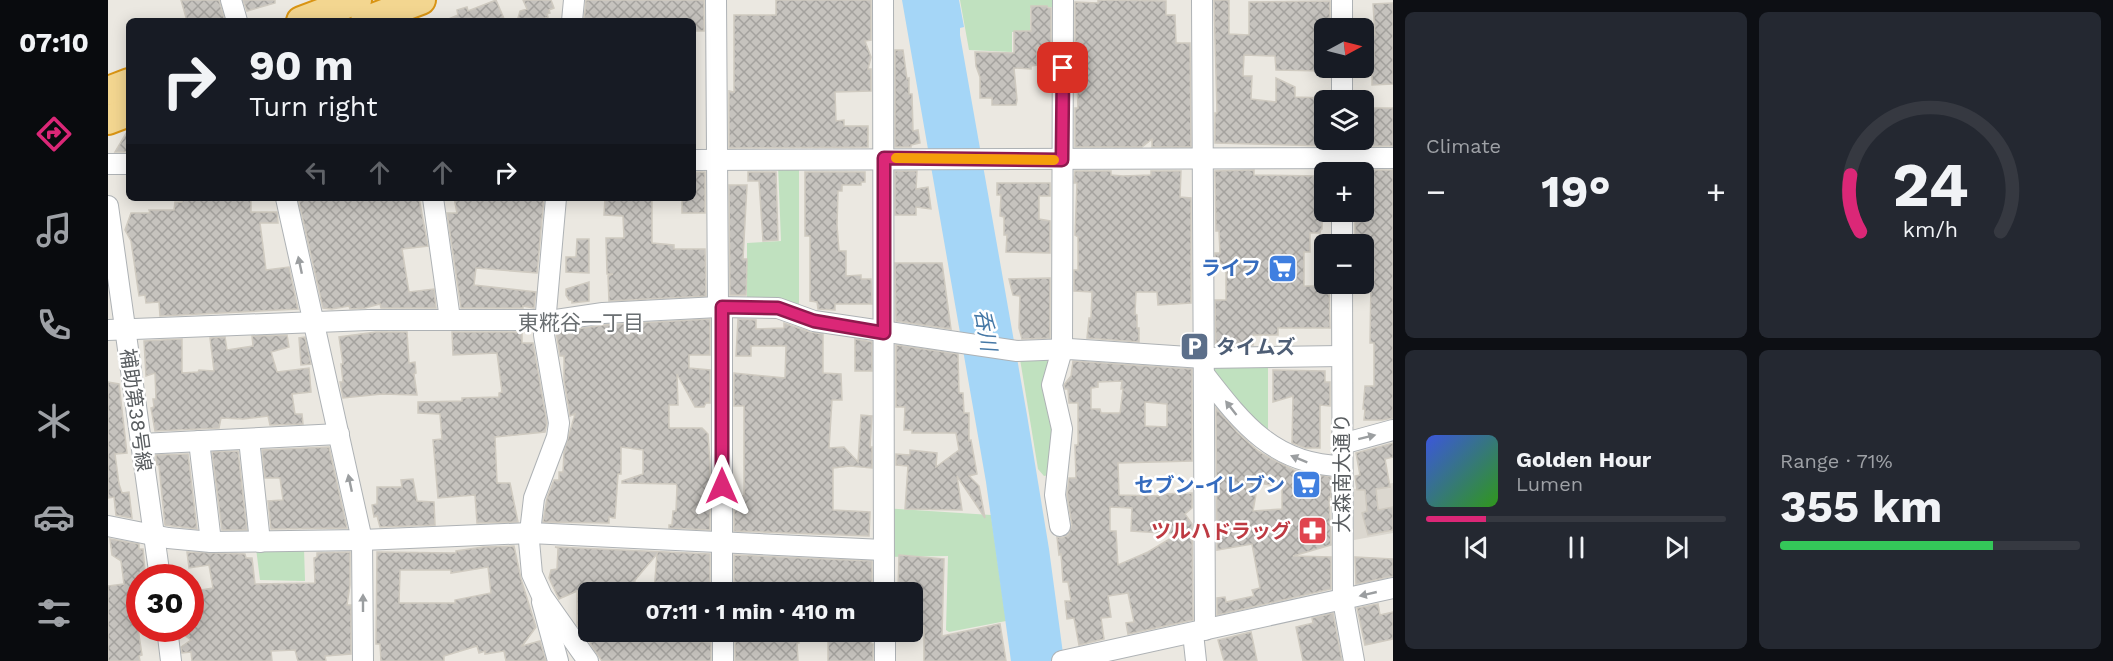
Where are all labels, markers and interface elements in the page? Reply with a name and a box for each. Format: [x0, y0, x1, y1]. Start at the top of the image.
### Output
north arrow [1314, 18, 1374, 78]
map controls [1314, 18, 1374, 294]
text: 07:10 [19, 27, 89, 59]
text: 90 m [249, 41, 353, 90]
icon: right [150, 42, 228, 120]
pin [1037, 42, 1088, 93]
icon: arrive [1046, 51, 1079, 84]
button: layers [1314, 90, 1374, 150]
text: Turn right [249, 91, 378, 123]
icon: directions [33, 113, 75, 155]
text: Climate [1426, 134, 1501, 158]
text: 24 [1892, 148, 1968, 221]
icon: left [300, 156, 333, 189]
icon: ahead [363, 156, 396, 189]
icon: ahead [426, 156, 459, 189]
icon: right [489, 156, 522, 189]
button: + [1314, 162, 1374, 222]
text: 19° [1541, 165, 1611, 218]
text: − [1426, 172, 1446, 211]
text: + [1706, 172, 1726, 211]
icon: music [33, 209, 75, 251]
text: km/h [1902, 217, 1958, 242]
button: − [1314, 234, 1374, 294]
supermarket icon: ライフ [1266, 252, 1298, 284]
one-way arrow [295, 255, 305, 274]
place label: ライフ [1201, 256, 1261, 280]
icon: phone [33, 304, 75, 346]
water label: 呑川 [970, 307, 1002, 355]
district label: 東糀谷一丁目 [518, 310, 644, 335]
parking icon: タイムズ [1179, 331, 1211, 363]
place label: タイムズ [1216, 335, 1296, 359]
street label: 補助第38号線 [115, 347, 157, 473]
icon: climate [33, 400, 75, 442]
one-way arrow [1224, 400, 1237, 416]
street label: 大森南大通り [1330, 413, 1354, 533]
one-way arrow [1359, 432, 1377, 441]
text: Golden Hour [1516, 447, 1651, 472]
text: Range · 71% [1780, 449, 1893, 473]
position arrow [690, 454, 754, 518]
one-way arrow [1290, 454, 1308, 464]
supermarket icon: セブン-イレブン [1290, 469, 1322, 501]
text: Lumen [1516, 472, 1583, 496]
one-way arrow [345, 473, 354, 492]
place label: セブン-イレブン [1134, 473, 1285, 497]
text: 355 km [1780, 480, 1942, 533]
icon: car [33, 496, 75, 538]
pharmacy icon: ツルハドラッグ [1296, 515, 1328, 547]
place label: ツルハドラッグ [1151, 519, 1291, 543]
icon: previous [1460, 531, 1493, 564]
icon: pause [1560, 531, 1593, 564]
icon: next [1660, 531, 1693, 564]
speed limit sign: 30 [126, 564, 204, 642]
one-way arrow [1358, 590, 1377, 599]
icon: filters [33, 592, 75, 634]
one-way arrow [358, 593, 368, 612]
text: 07:11 · 1 min · 410 m [645, 599, 856, 624]

